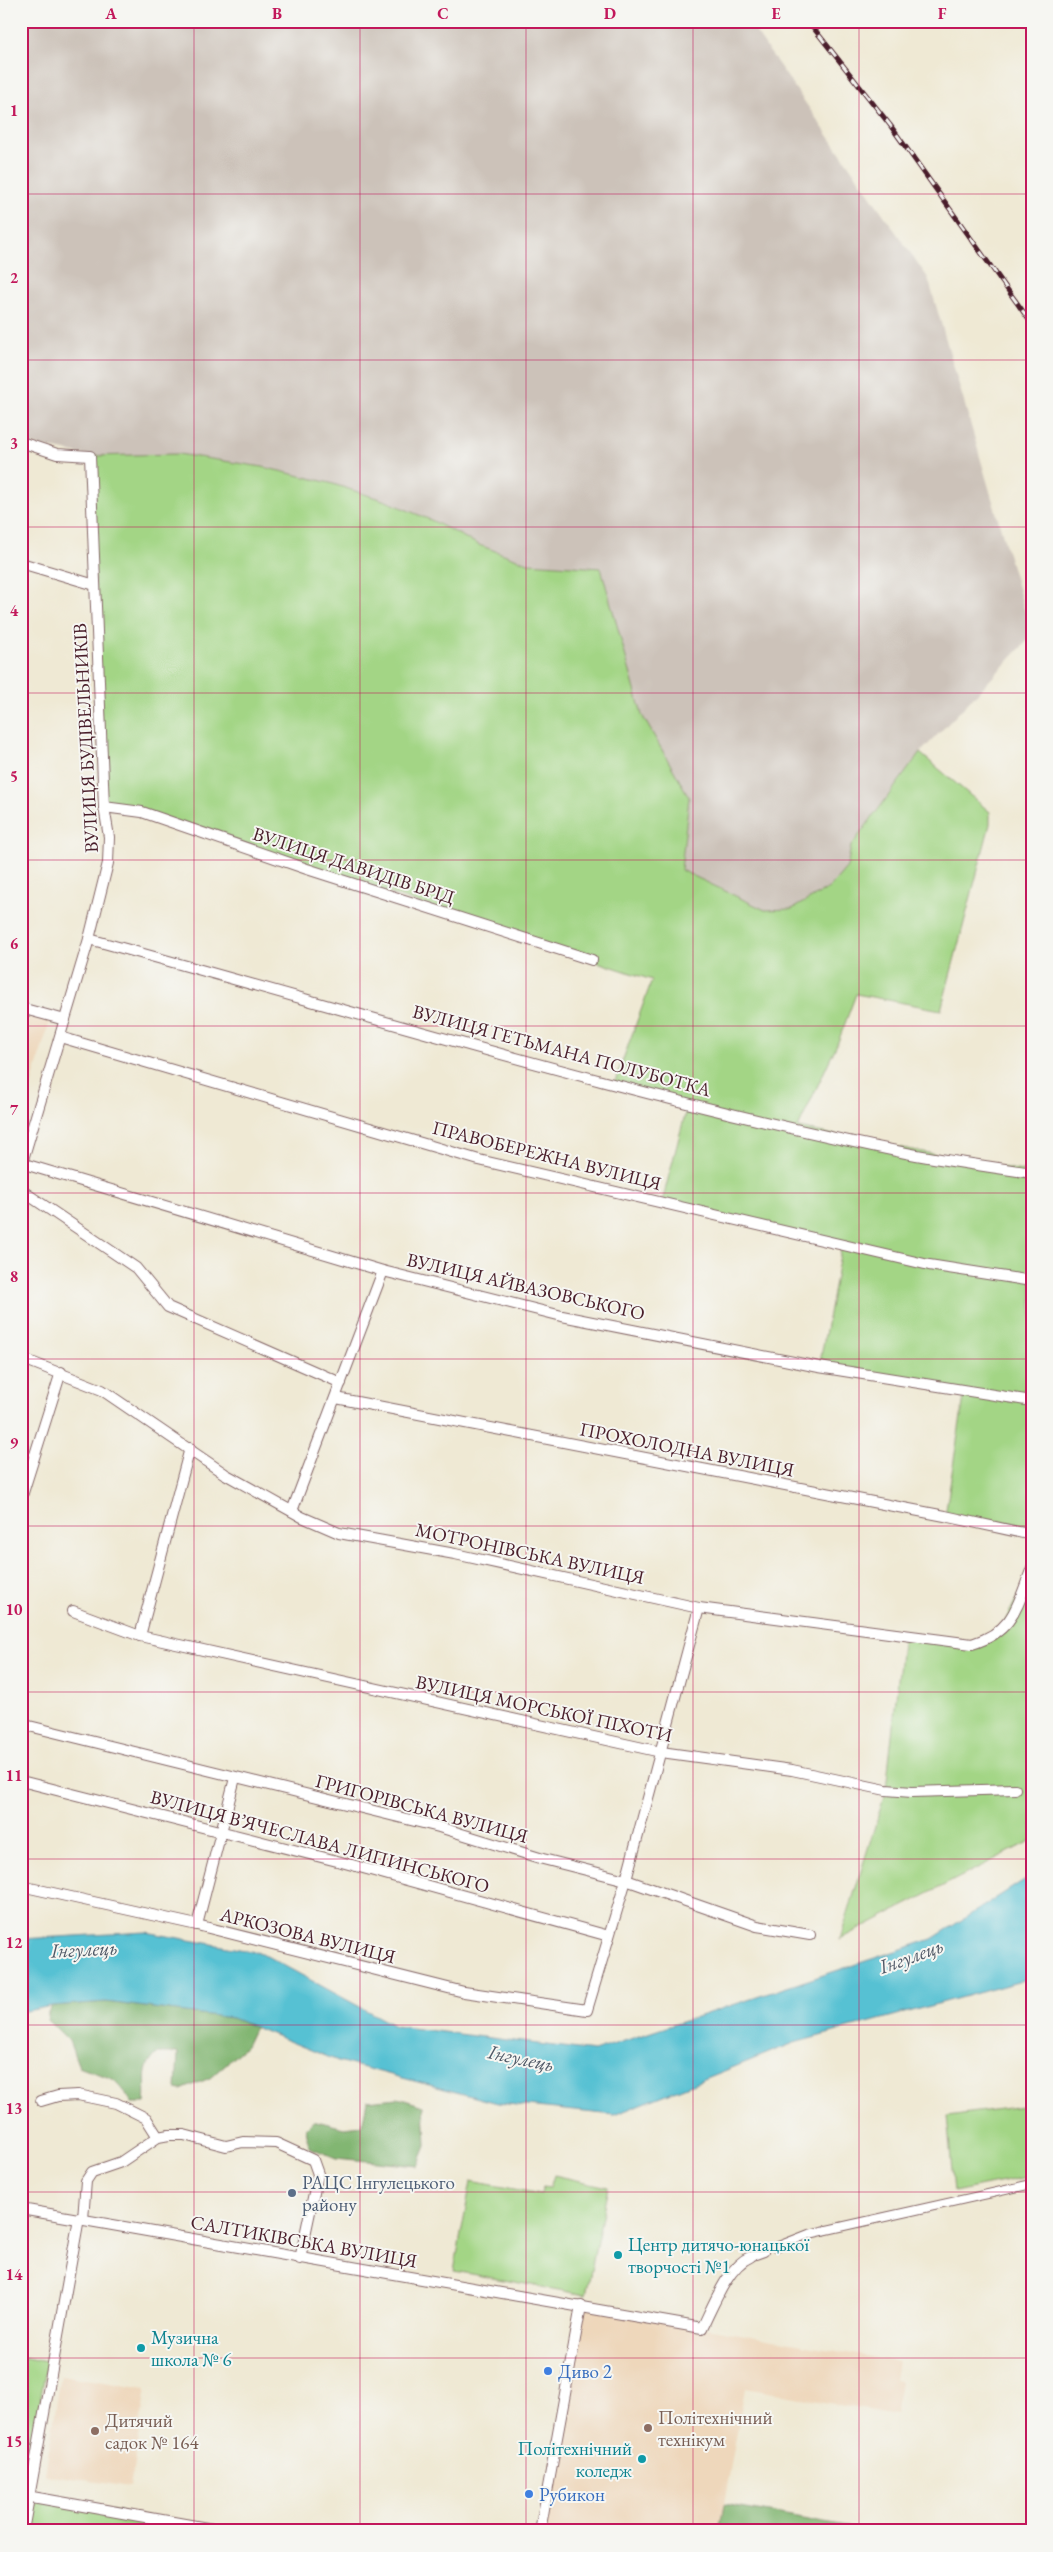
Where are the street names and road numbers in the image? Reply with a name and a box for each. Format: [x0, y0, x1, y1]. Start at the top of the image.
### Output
street label: ВУЛИЦЯ БУДІВЕЛЬНИКІВ [67, 622, 104, 854]
street label: ВУЛИЦЯ ДАВИДІВ БРІД [250, 821, 458, 910]
street label: ВУЛИЦЯ ГЕТЬМАНА ПОЛУБОТКА [410, 999, 715, 1103]
street label: ПРАВОБЕРЕЖНА ВУЛИЦЯ [430, 1115, 664, 1196]
street label: ВУЛИЦЯ АЙВАЗОВСЬКОГО [404, 1247, 647, 1326]
street label: ПРОХОЛОДНА ВУЛИЦЯ [578, 1416, 797, 1483]
street label: МОТРОНІВСЬКА ВУЛИЦЯ [413, 1517, 647, 1590]
street label: ВУЛИЦЯ МОРСЬКОЇ ПІХОТИ [414, 1669, 674, 1748]
street label: ГРИГОРІВСЬКА ВУЛИЦЯ [313, 1768, 531, 1849]
street label: ВУЛИЦЯ В’ЯЧЕСЛАВА ЛИПИНСЬКОГО [148, 1784, 492, 1899]
street label: АРКОЗОВА ВУЛИЦЯ [217, 1901, 398, 1969]
street label: САЛТИКІВСЬКА ВУЛИЦЯ [189, 2209, 419, 2274]

